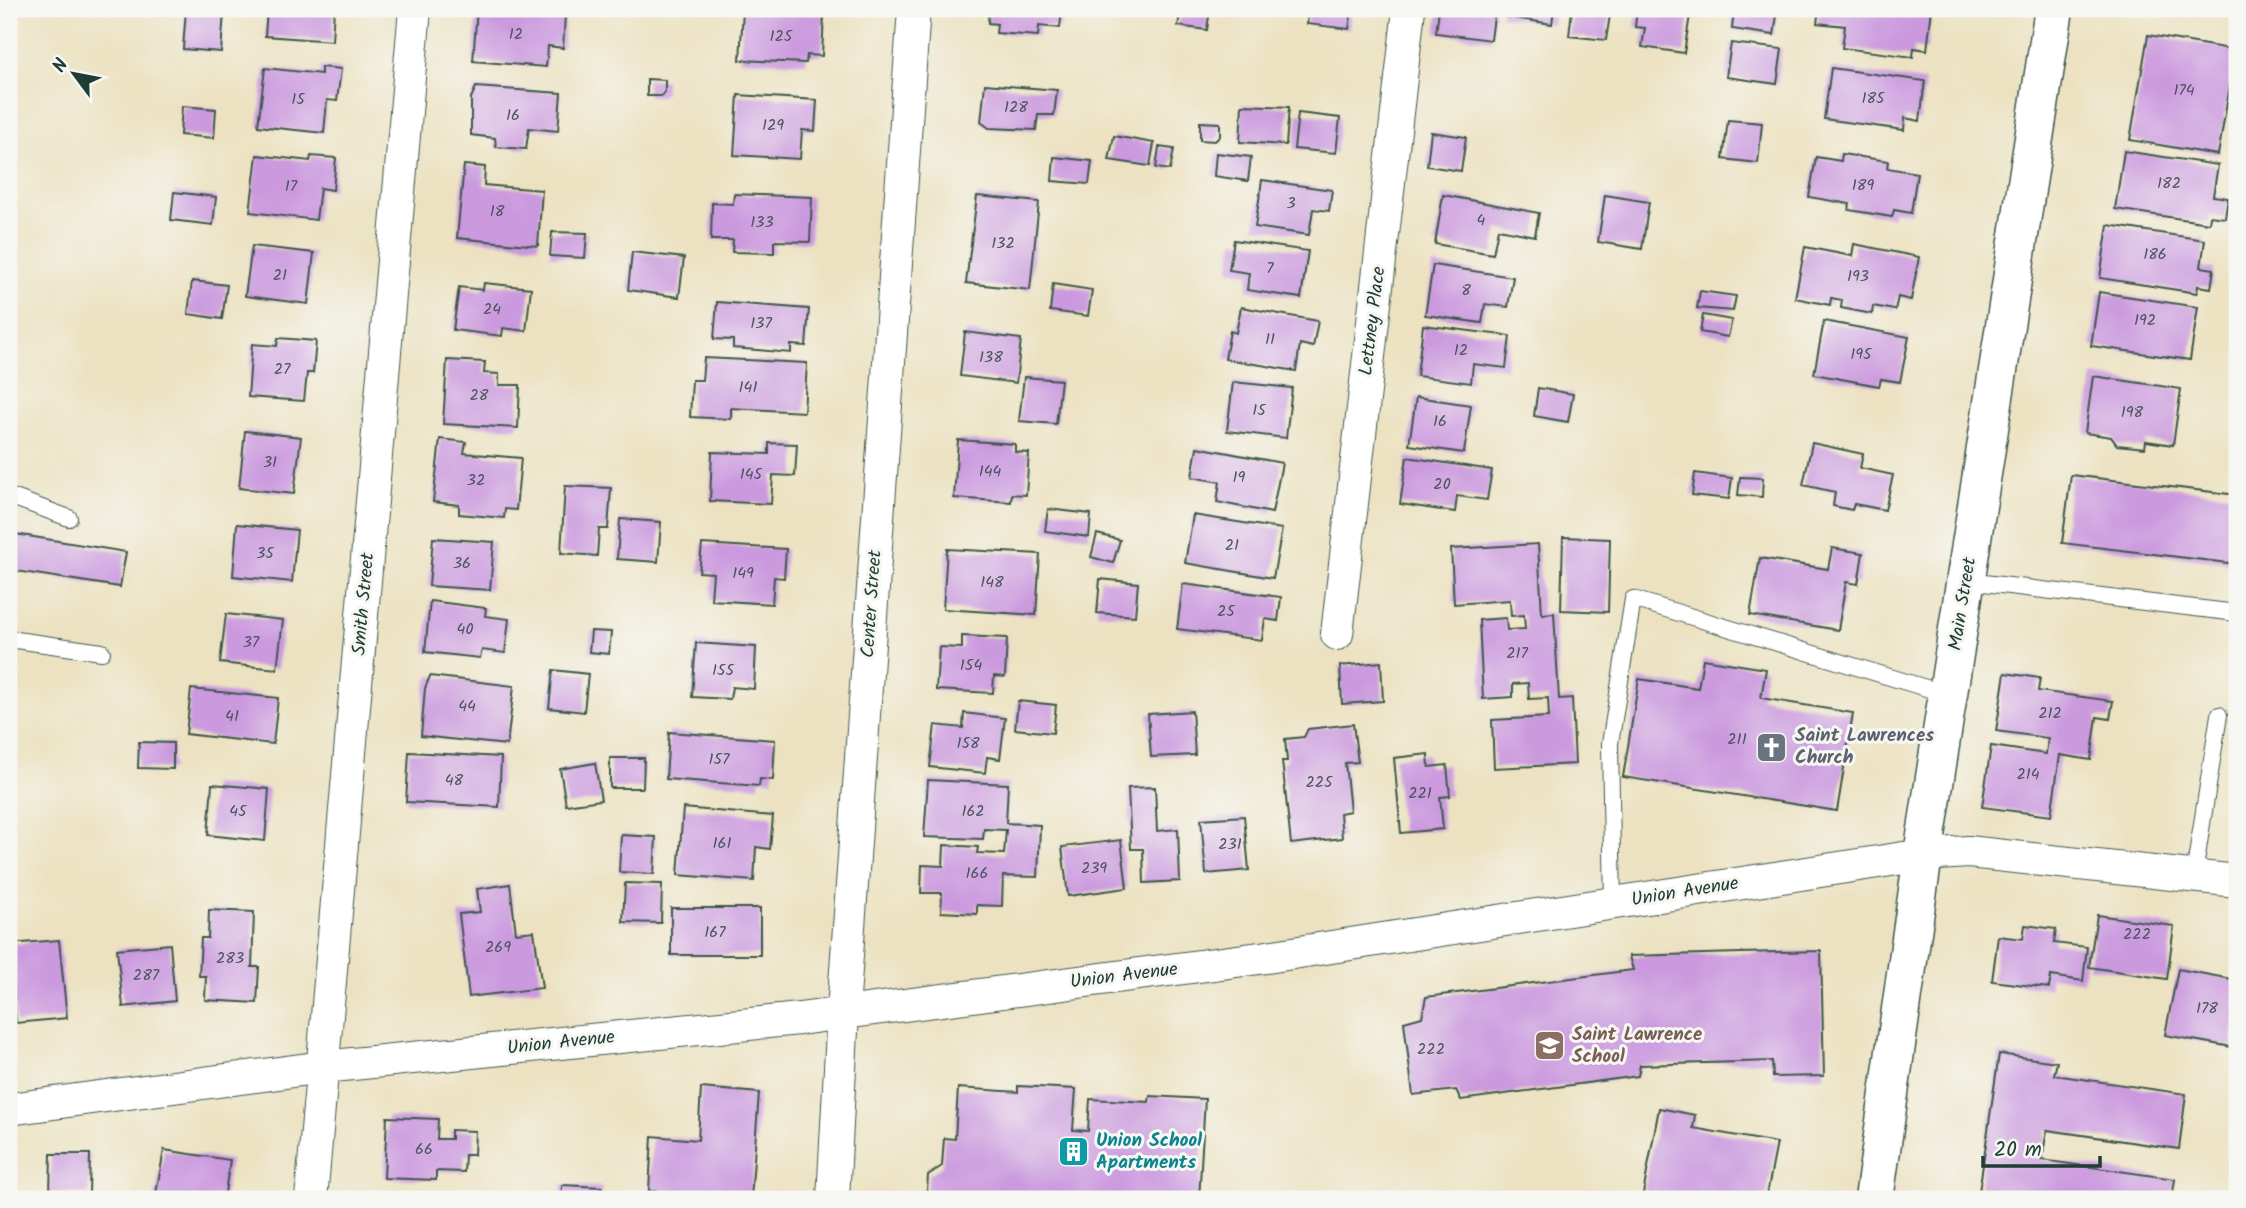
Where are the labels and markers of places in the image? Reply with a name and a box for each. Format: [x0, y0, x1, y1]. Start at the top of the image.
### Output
place label: Saint Lawrences Church [1795, 721, 1934, 773]
church icon: Saint Lawrences Church [1755, 730, 1789, 764]
place label: Saint Lawrence School [1572, 1020, 1702, 1072]
school or university icon: Saint Lawrence School [1532, 1029, 1566, 1063]
place label: Union School Apartments [1096, 1126, 1203, 1178]
building icon: Union School Apartments [1056, 1135, 1090, 1169]

